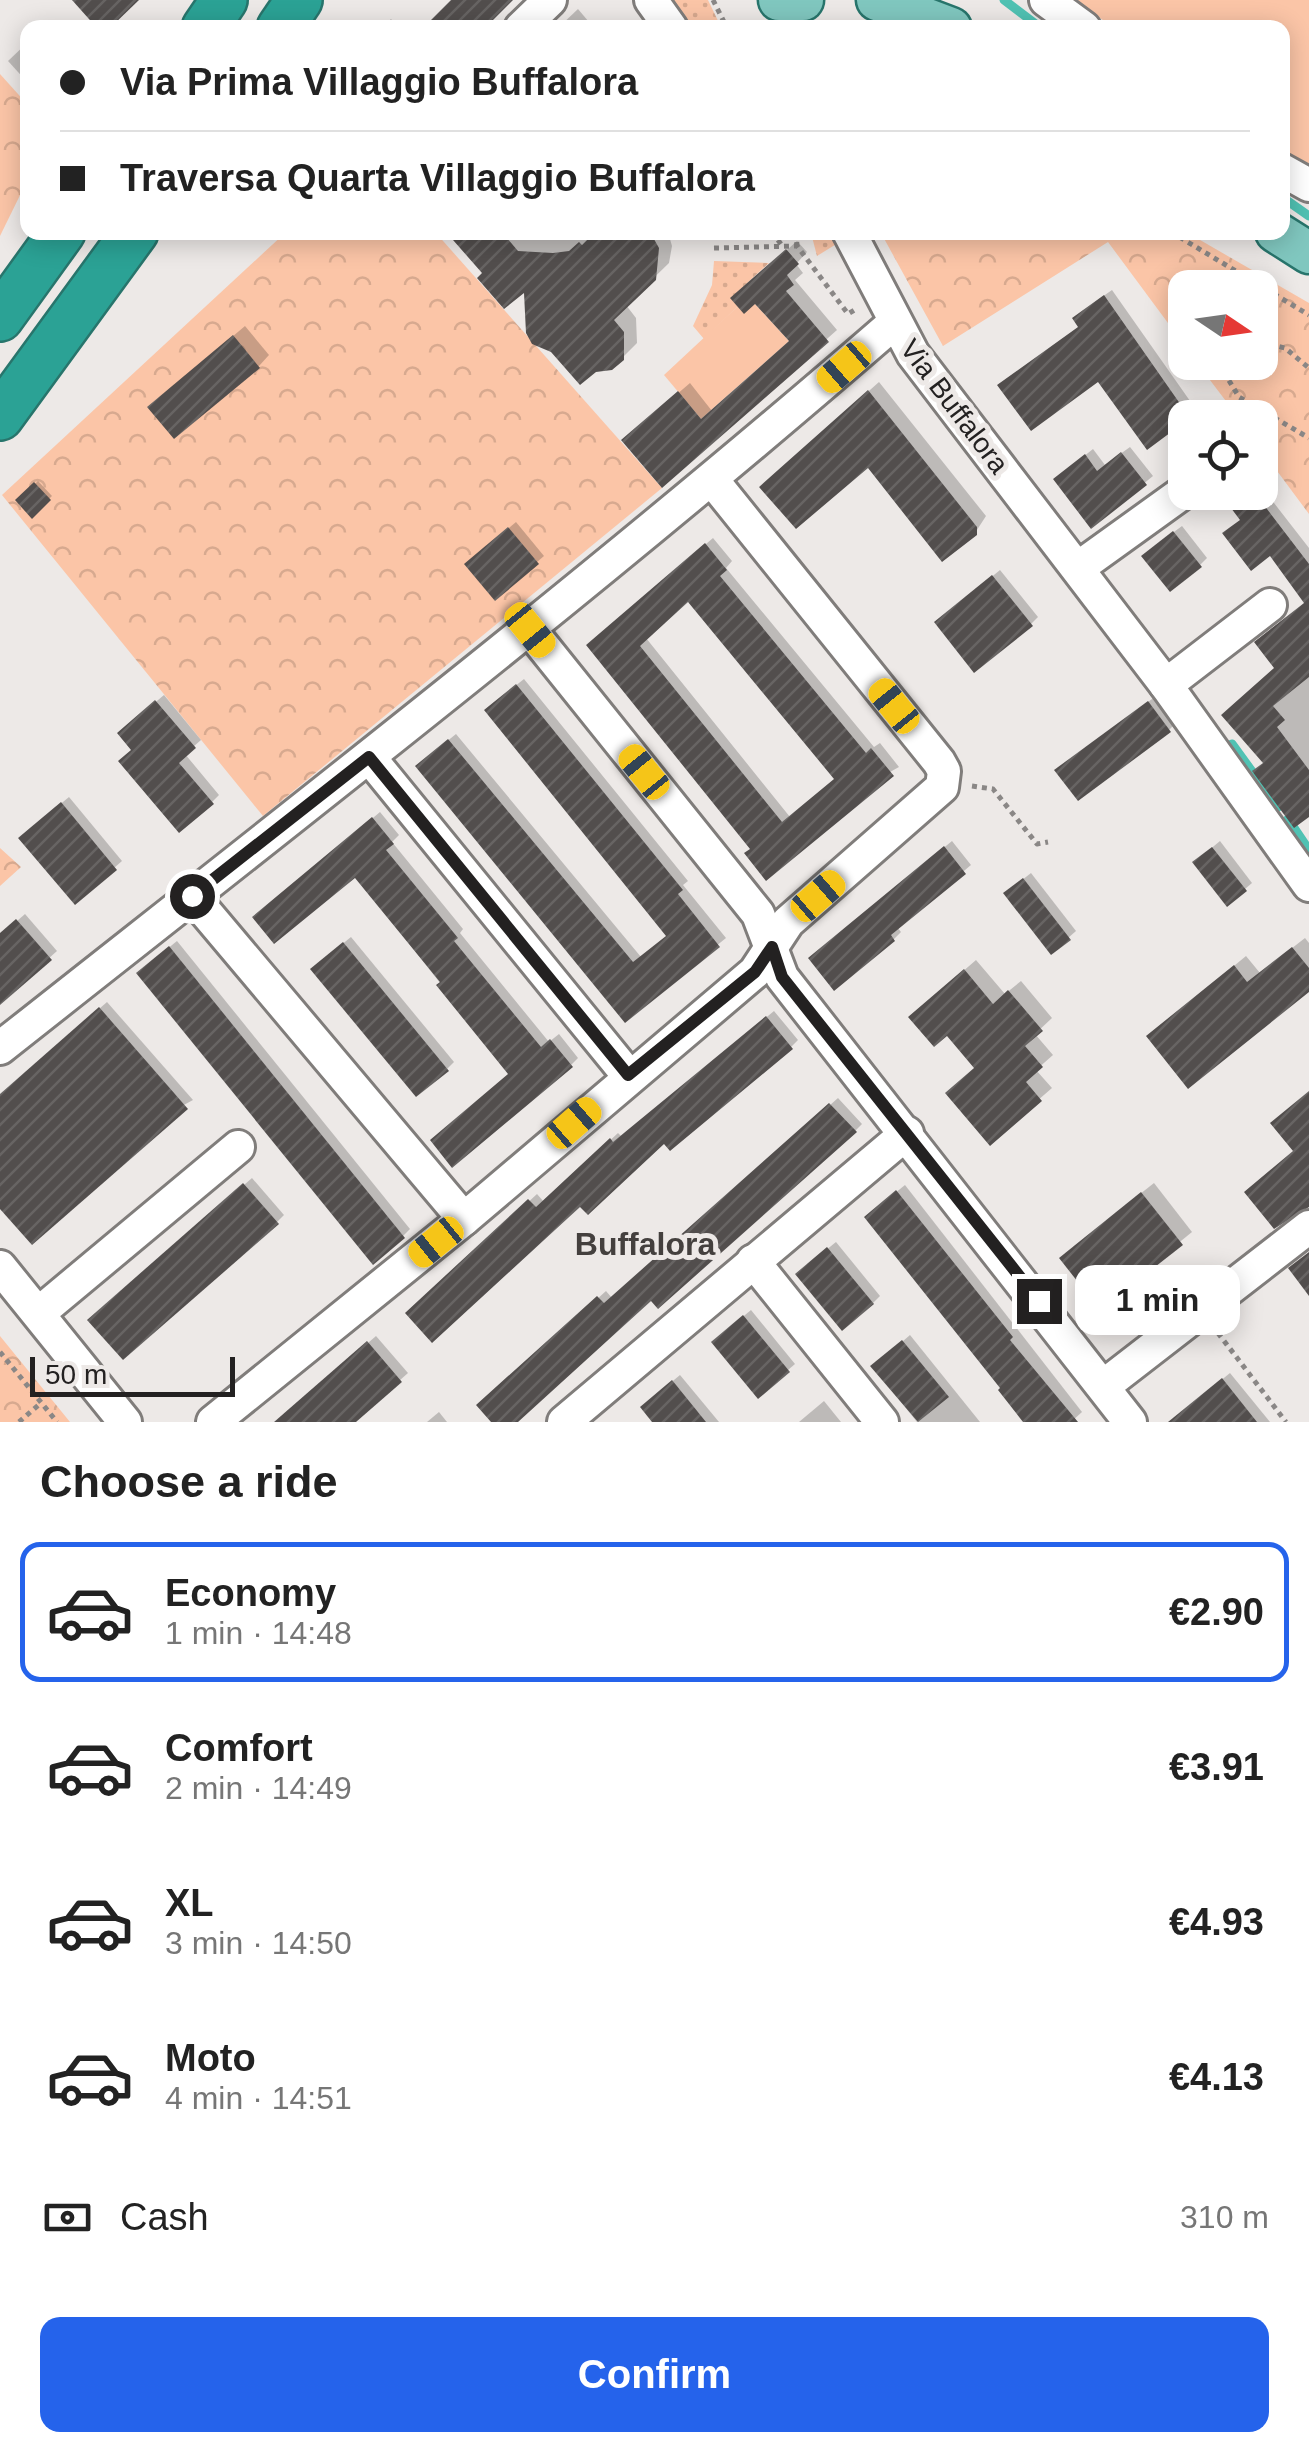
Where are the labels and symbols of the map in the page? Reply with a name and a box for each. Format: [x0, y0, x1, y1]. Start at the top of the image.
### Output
north arrow [1168, 270, 1278, 380]
street label: Via Buffalora [894, 333, 1015, 480]
car [812, 336, 876, 398]
car [499, 597, 561, 663]
car [863, 673, 925, 739]
car [613, 739, 675, 805]
car [786, 865, 850, 927]
route start [170, 874, 215, 919]
car [542, 1092, 606, 1154]
car [403, 1211, 469, 1273]
district label: Buffalora [575, 1226, 715, 1262]
callout: 1 min [1074, 1266, 1239, 1336]
route end [1017, 1279, 1062, 1324]
scale bar [30, 1352, 235, 1396]

